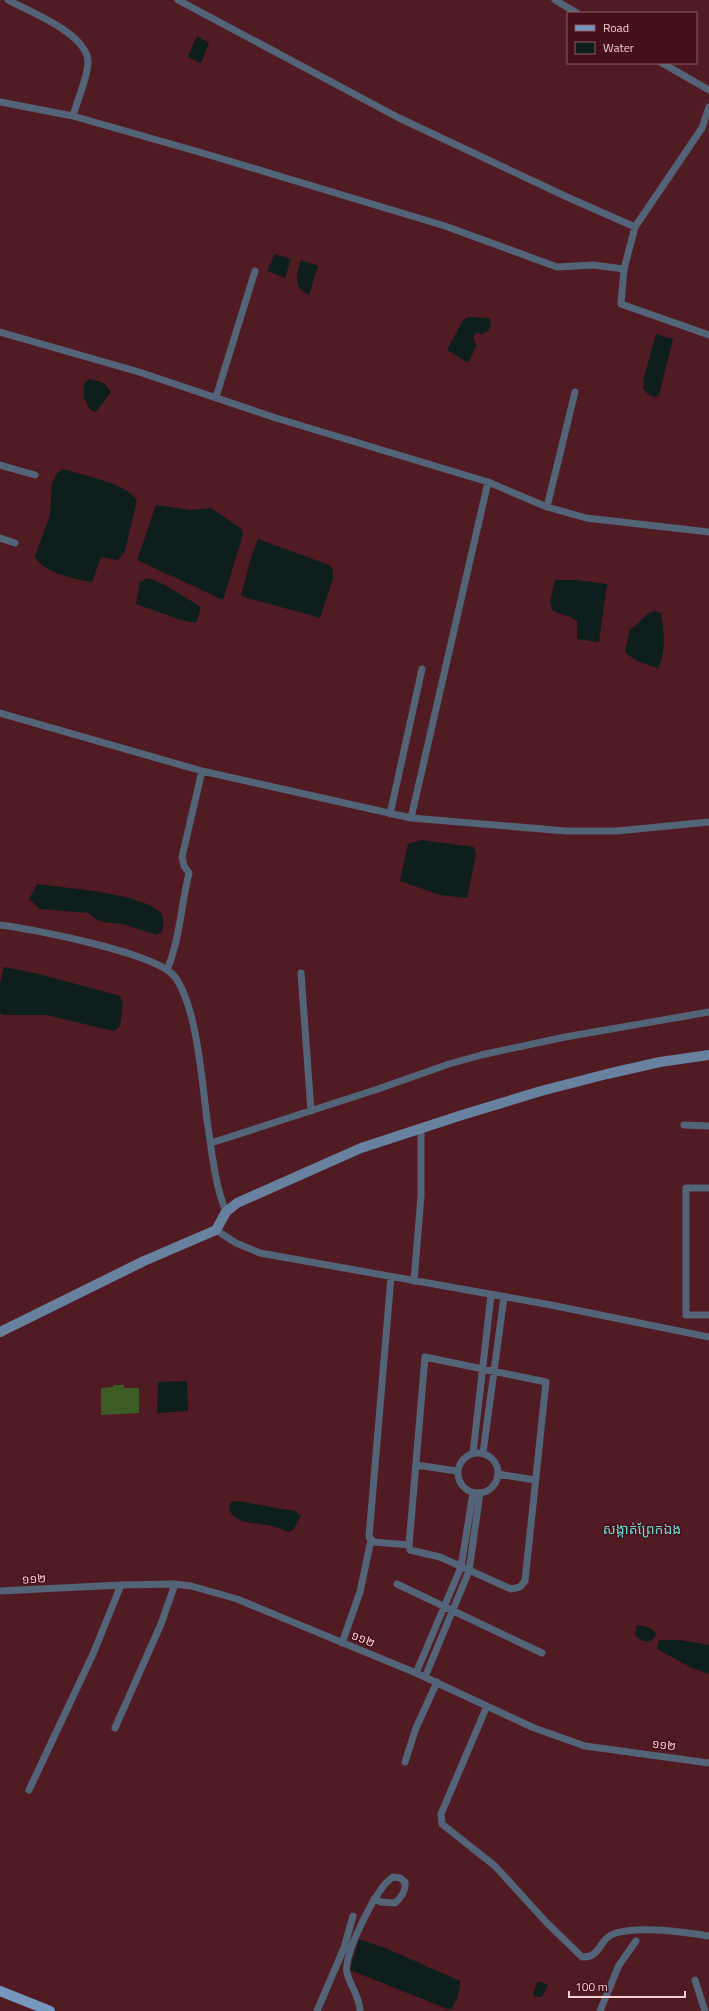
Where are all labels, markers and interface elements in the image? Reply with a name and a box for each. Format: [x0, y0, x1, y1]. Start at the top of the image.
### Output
legend [567, 12, 697, 64]
text: Road [603, 18, 629, 37]
text: Water [603, 38, 634, 57]
district label: សង្កាត់ព្រែកឯង [603, 1518, 681, 1539]
street label: ១១២ [21, 1568, 47, 1589]
street label: ១១២ [348, 1625, 378, 1652]
street label: ១១២ [651, 1734, 677, 1755]
scale bar [569, 1973, 685, 1999]
text: 100 m [575, 1977, 608, 1996]

